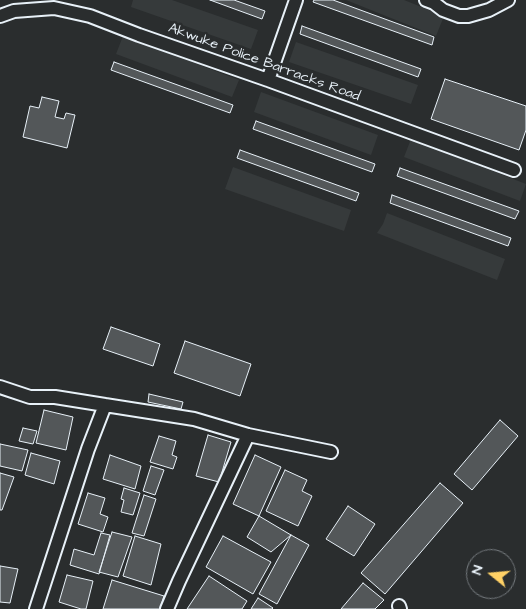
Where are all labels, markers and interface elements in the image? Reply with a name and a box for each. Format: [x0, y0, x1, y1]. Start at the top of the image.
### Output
street label: Akwuke Police Barracks Road [166, 20, 362, 106]
north arrow [466, 549, 516, 599]
text: N [467, 563, 488, 577]

